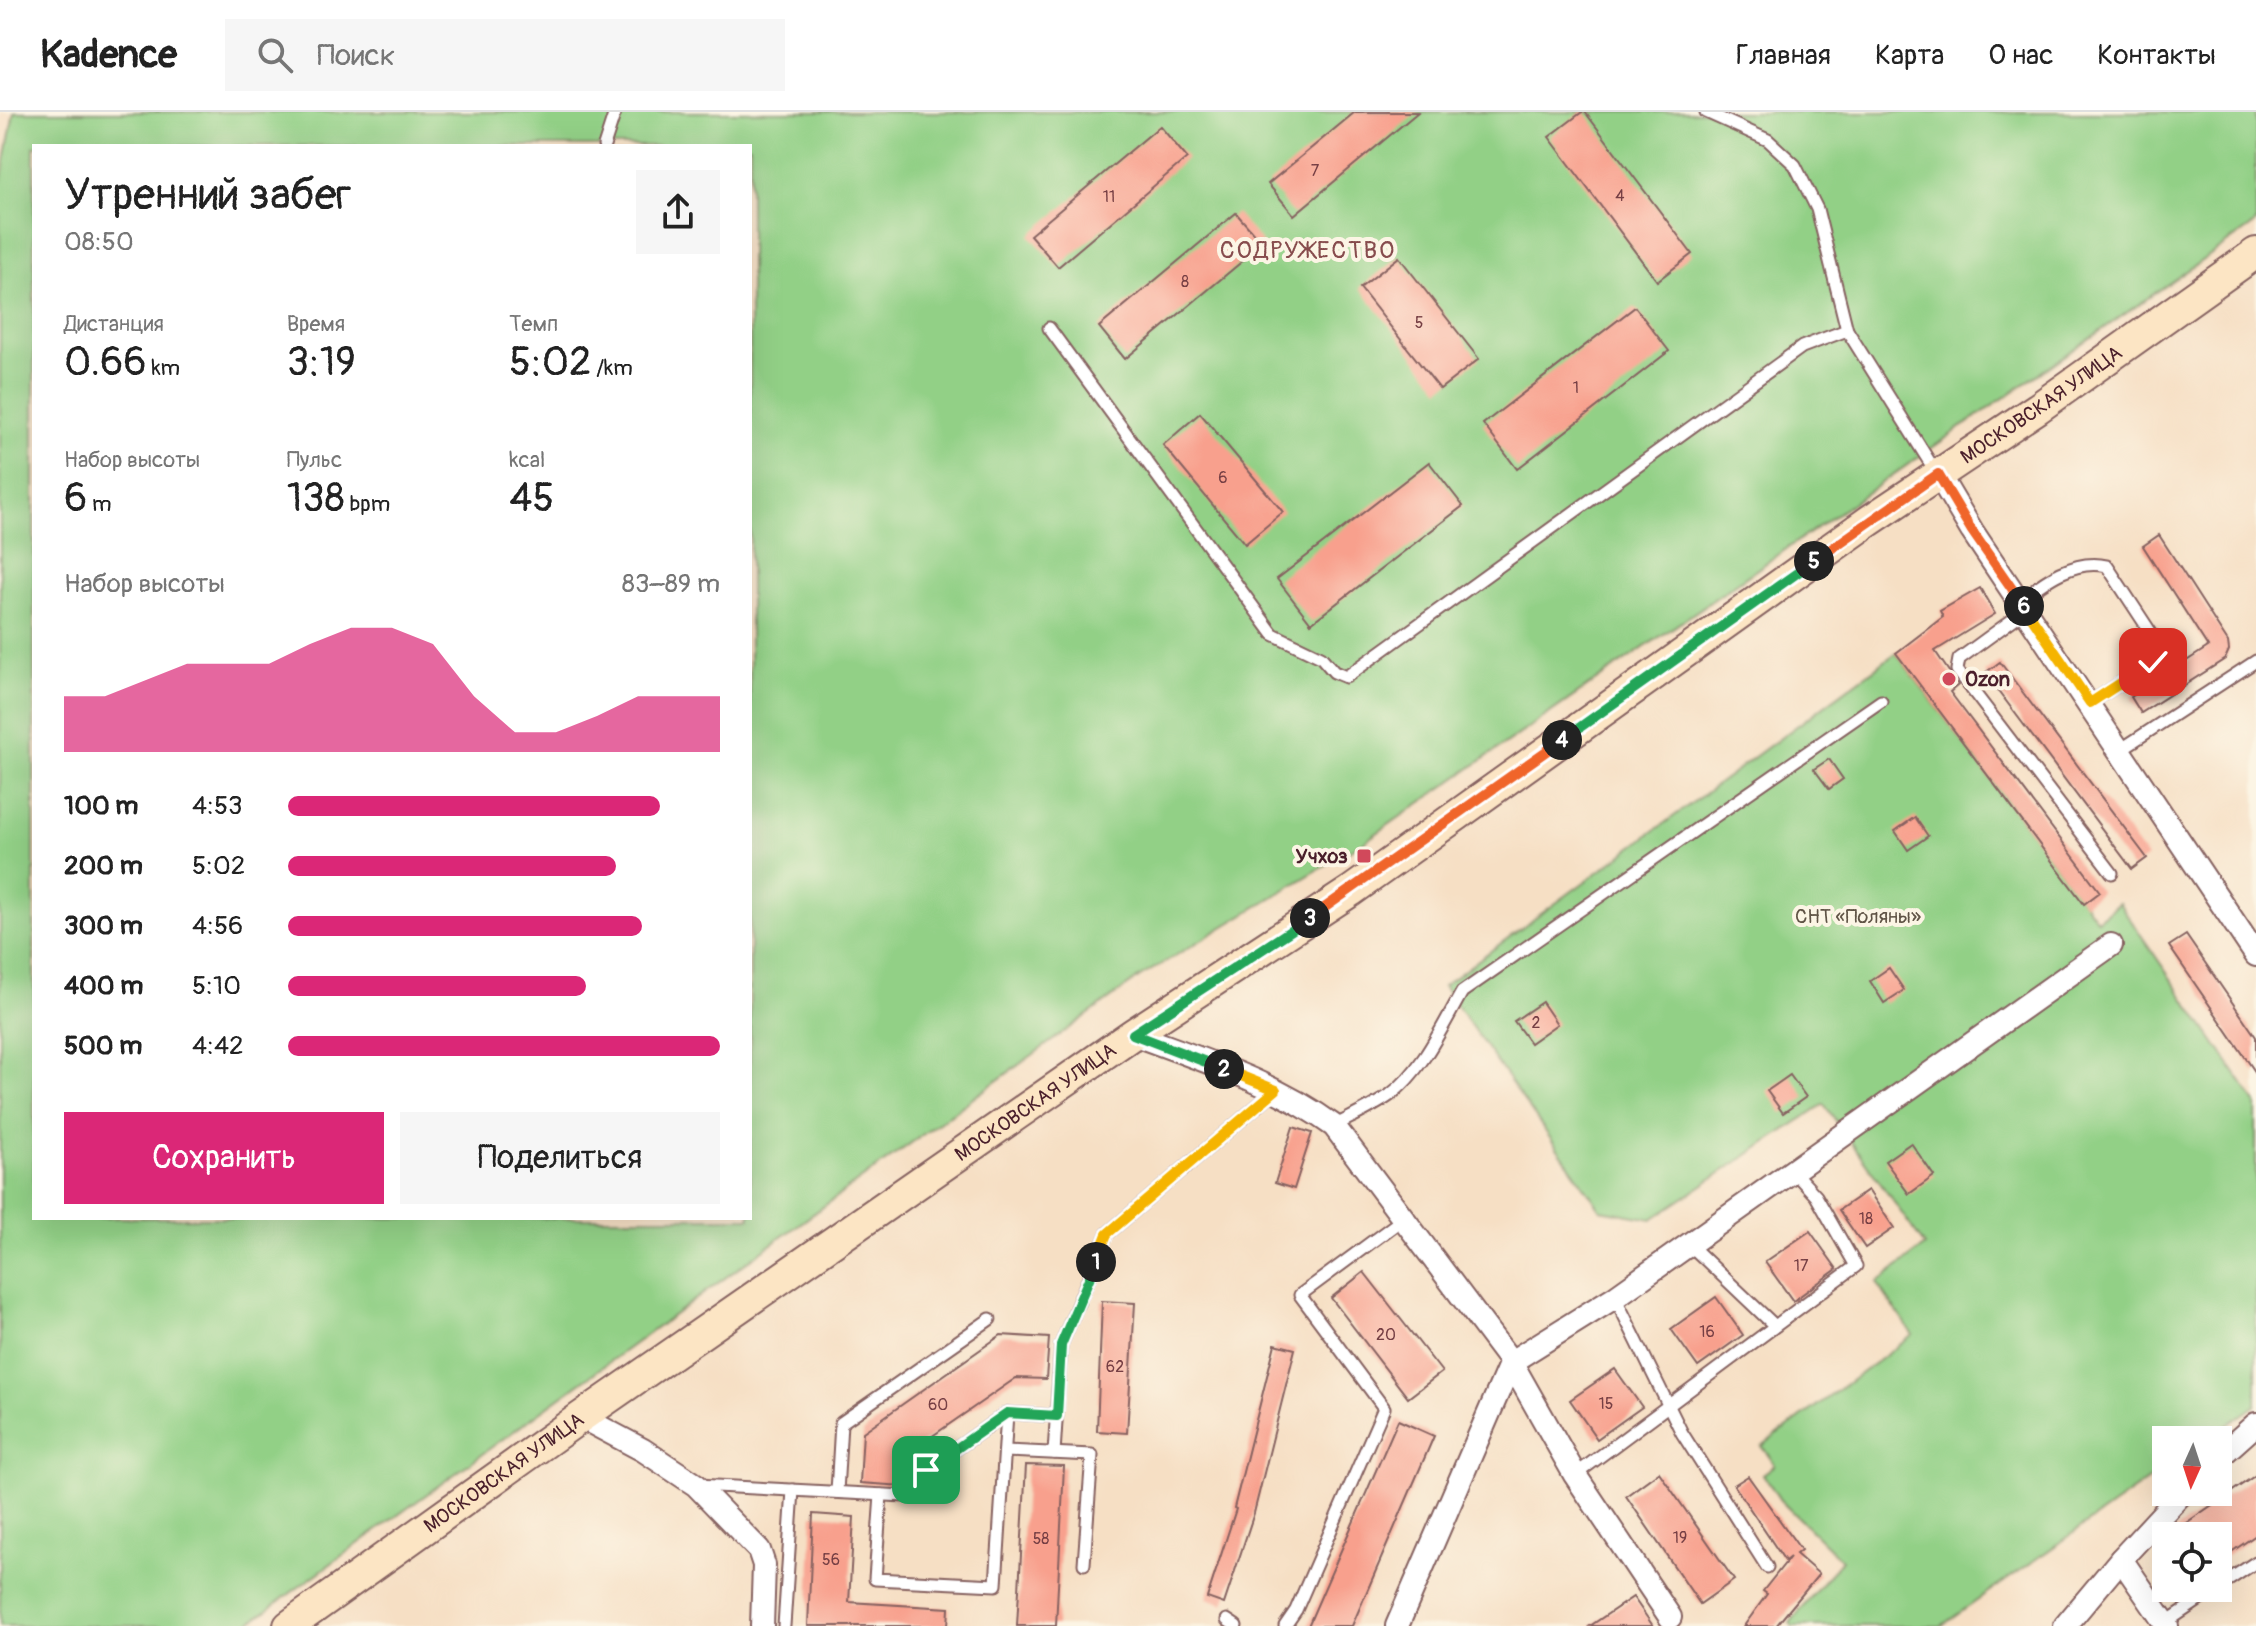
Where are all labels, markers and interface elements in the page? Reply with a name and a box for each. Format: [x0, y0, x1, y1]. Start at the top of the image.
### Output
search box [225, 19, 785, 91]
text: Kadence [40, 31, 177, 79]
icon: search [253, 33, 297, 77]
text: Поиск [317, 37, 395, 74]
text: Главная [1736, 38, 1831, 73]
text: Карта [1875, 38, 1944, 73]
text: О нас [1988, 38, 2053, 73]
text: Контакты [2097, 38, 2216, 73]
house number: 7 [1311, 161, 1320, 181]
text: Утренний забег [64, 168, 351, 223]
button: share [636, 170, 720, 254]
house number: 4 [1615, 186, 1625, 206]
house number: 11 [1103, 187, 1115, 207]
text: 08:50 [64, 226, 134, 258]
district label: СОДРУЖЕСТВО [1220, 236, 1396, 265]
house number: 8 [1181, 272, 1189, 292]
text: Дистанция [64, 310, 164, 338]
text: Время [287, 310, 345, 338]
text: Темп [509, 310, 558, 338]
house number: 5 [1415, 313, 1423, 333]
text: 0.66 [64, 338, 147, 387]
text: 3:19 [287, 338, 356, 387]
text: 5:02 [509, 338, 591, 387]
street label: МОСКОВСКАЯ УЛИЦА [1955, 340, 2127, 469]
text: km [147, 354, 180, 382]
text: /km [591, 354, 633, 382]
house number: 1 [1573, 378, 1579, 398]
text: Набор высоты [64, 446, 200, 474]
text: Пульс [287, 446, 342, 474]
text: kcal [509, 446, 545, 474]
house number: 6 [1218, 468, 1228, 488]
text: 6 [64, 474, 87, 523]
text: 138 [287, 474, 345, 523]
text: 45 [509, 474, 554, 523]
text: m [87, 490, 112, 518]
text: bpm [345, 490, 390, 518]
pin: 5 [1794, 541, 1834, 581]
text: 5 [1808, 547, 1820, 575]
text: Набор высоты [64, 568, 225, 600]
text: 83–89 m [622, 568, 720, 600]
pin: 6 [2004, 586, 2044, 626]
text: 6 [2018, 592, 2030, 620]
pin [2119, 628, 2187, 696]
icon: check [2131, 640, 2175, 684]
place label: Ozon [1965, 667, 2010, 692]
marker: Ozon [1940, 670, 1958, 688]
pin: 4 [1542, 720, 1582, 760]
text: 4 [1556, 726, 1568, 754]
text: 100 m [64, 790, 138, 822]
text: 4:53 [192, 790, 243, 822]
place label: Учхоз [1296, 844, 1348, 869]
marker: Учхоз [1355, 847, 1373, 865]
text: 200 m [64, 850, 143, 882]
text: 5:02 [192, 850, 245, 882]
pin: 3 [1290, 898, 1330, 938]
text: 3 [1304, 904, 1316, 932]
park label: СНТ «Поляны» [1795, 904, 1921, 929]
text: 300 m [64, 910, 143, 942]
text: 4:56 [192, 910, 243, 942]
text: 400 m [64, 970, 143, 1002]
text: 5:10 [192, 970, 241, 1002]
house number: 2 [1532, 1013, 1541, 1033]
text: 500 m [64, 1030, 142, 1062]
text: 4:42 [192, 1030, 244, 1062]
street label: МОСКОВСКАЯ УЛИЦА [950, 1037, 1121, 1167]
pin: 2 [1204, 1049, 1244, 1089]
text: 2 [1218, 1055, 1230, 1083]
button: Сохранить [64, 1112, 384, 1204]
button: Поделиться [400, 1112, 720, 1204]
house number: 18 [1859, 1209, 1873, 1229]
pin: 1 [1076, 1242, 1116, 1282]
text: 1 [1092, 1248, 1100, 1276]
house number: 17 [1794, 1256, 1809, 1276]
house number: 16 [1699, 1322, 1715, 1342]
house number: 20 [1376, 1325, 1396, 1345]
house number: 62 [1106, 1357, 1124, 1377]
house number: 15 [1599, 1394, 1613, 1414]
house number: 60 [928, 1395, 948, 1415]
street label: МОСКОВСКАЯ УЛИЦА [419, 1407, 589, 1538]
north arrow [2152, 1426, 2232, 1506]
map controls [2152, 1426, 2232, 1602]
pin [892, 1436, 960, 1504]
icon: arrive [904, 1448, 948, 1492]
button: locate [2152, 1522, 2232, 1602]
house number: 19 [1673, 1528, 1687, 1548]
house number: 58 [1033, 1529, 1049, 1549]
house number: 56 [822, 1550, 840, 1570]

